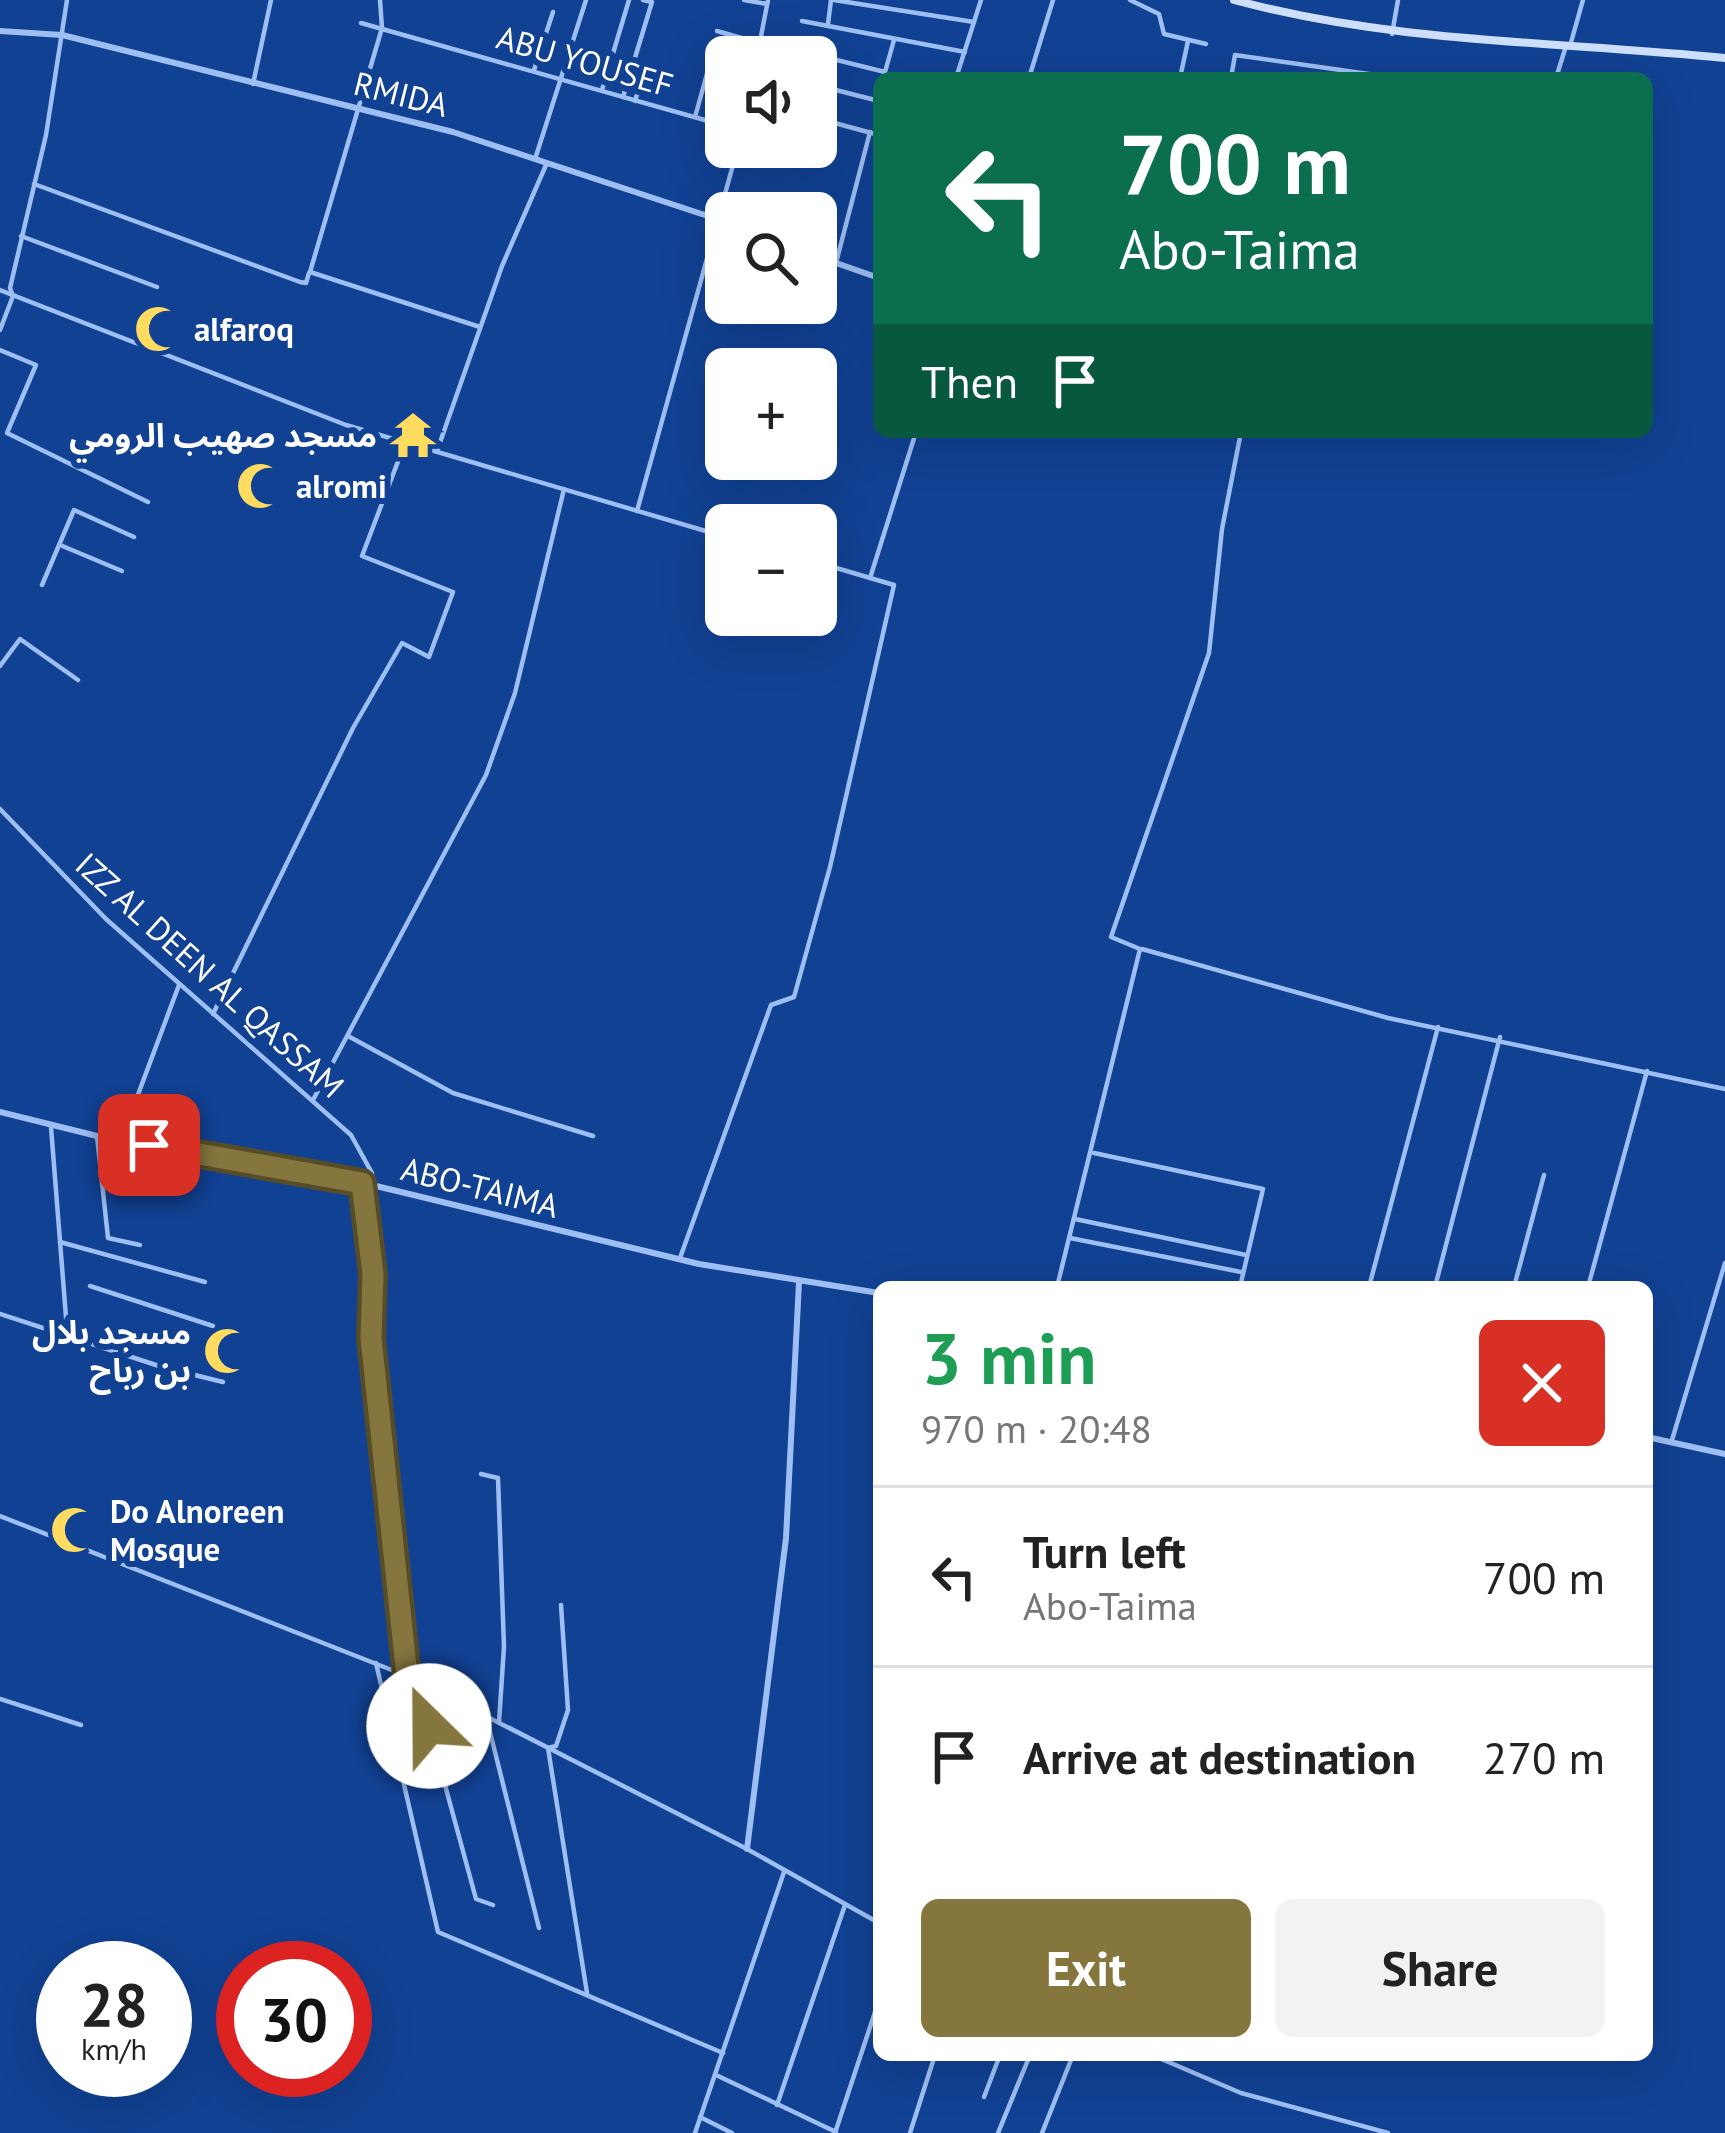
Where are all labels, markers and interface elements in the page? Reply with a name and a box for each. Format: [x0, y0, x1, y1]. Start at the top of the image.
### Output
street label: ABU YOUSEF [492, 15, 678, 106]
map controls [705, 36, 837, 636]
button: sound [705, 36, 837, 168]
street label: RMIDA [350, 61, 453, 126]
text: 700 m [1119, 108, 1351, 217]
icon: left [921, 120, 1077, 276]
button: search [705, 192, 837, 324]
text: Abo-Taima [1119, 214, 1360, 284]
mosque icon: alfaroq [133, 304, 183, 354]
place label: alfaroq [194, 307, 294, 350]
button: + [705, 348, 837, 480]
icon: arrive [1042, 348, 1108, 414]
text: Then [921, 352, 1018, 410]
temple icon: مسجد صهيب الرومي [388, 410, 438, 460]
place label: مسجد صهيب الرومي [69, 413, 377, 463]
mosque icon: alromi [235, 461, 285, 511]
place label: alromi [296, 464, 387, 507]
button: − [705, 504, 837, 636]
street label: IZZ AL DEEN AL QASSAM [67, 842, 354, 1107]
pin [98, 1094, 200, 1196]
icon: arrive [116, 1112, 182, 1178]
street label: ABO-TAIMA [397, 1146, 564, 1227]
place label: مسجد بلال بن رباح [32, 1310, 191, 1395]
text: 3 min [921, 1311, 1097, 1404]
button: close [1479, 1320, 1605, 1446]
mosque icon: مسجد بلال بن رباح [202, 1326, 252, 1376]
text: 970 m · 20:48 [921, 1403, 1152, 1454]
place label: Do Alnoreen Mosque [110, 1489, 284, 1570]
mosque icon: Do Alnoreen Mosque [49, 1505, 99, 1555]
text: Turn left [1023, 1522, 1186, 1580]
icon: left [921, 1544, 987, 1610]
text: 700 m [1483, 1548, 1605, 1606]
text: Abo-Taima [1023, 1580, 1197, 1631]
position arrow [366, 1663, 492, 1789]
icon: arrive [921, 1724, 987, 1790]
text: Arrive at destination [1023, 1728, 1416, 1786]
text: 270 m [1483, 1728, 1605, 1786]
button: Exit [921, 1899, 1251, 2037]
button: Share [1275, 1899, 1605, 2037]
speed limit sign: 30 [216, 1941, 372, 2097]
text: 28 [80, 1965, 148, 2043]
text: km/h [81, 2029, 147, 2068]

